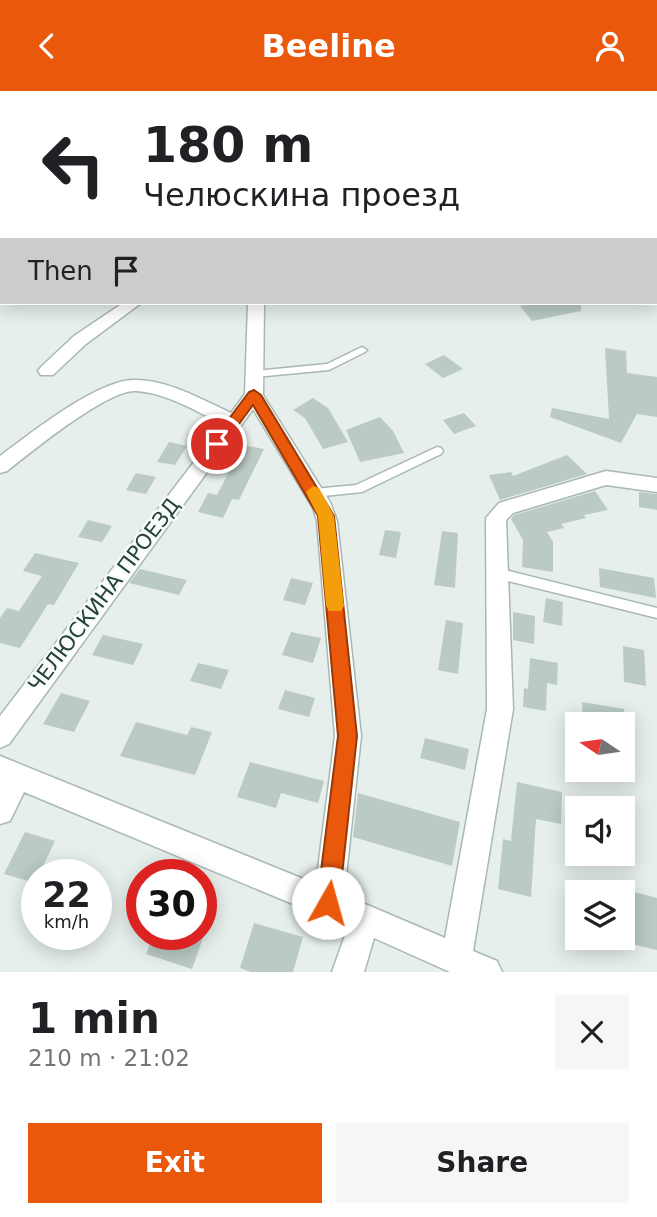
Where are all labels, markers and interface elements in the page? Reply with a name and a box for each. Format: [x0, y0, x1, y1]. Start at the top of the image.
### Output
icon: back [28, 27, 66, 65]
text: Beeline [261, 27, 396, 65]
icon: person [591, 27, 629, 65]
text: 180 m [143, 117, 313, 174]
icon: left [28, 119, 119, 210]
text: Челюскина проезд [143, 176, 460, 214]
icon: arrive [107, 252, 145, 290]
text: Then [28, 256, 93, 286]
pin [187, 414, 247, 474]
icon: arrive [198, 425, 236, 463]
street label: ЧЕЛЮСКИНА ПРОЕЗД [23, 493, 185, 697]
north arrow [565, 712, 635, 782]
map controls [565, 712, 635, 950]
button: sound [565, 796, 635, 866]
speed limit sign: 30 [126, 859, 217, 950]
position arrow [291, 866, 365, 940]
text: 22 [42, 875, 91, 915]
button: layers [565, 880, 635, 950]
text: km/h [44, 911, 89, 932]
text: 1 min [28, 994, 160, 1043]
button: close [555, 995, 629, 1069]
text: 210 m · 21:02 [28, 1045, 190, 1071]
button: Exit [28, 1123, 322, 1203]
button: Share [336, 1123, 629, 1203]

